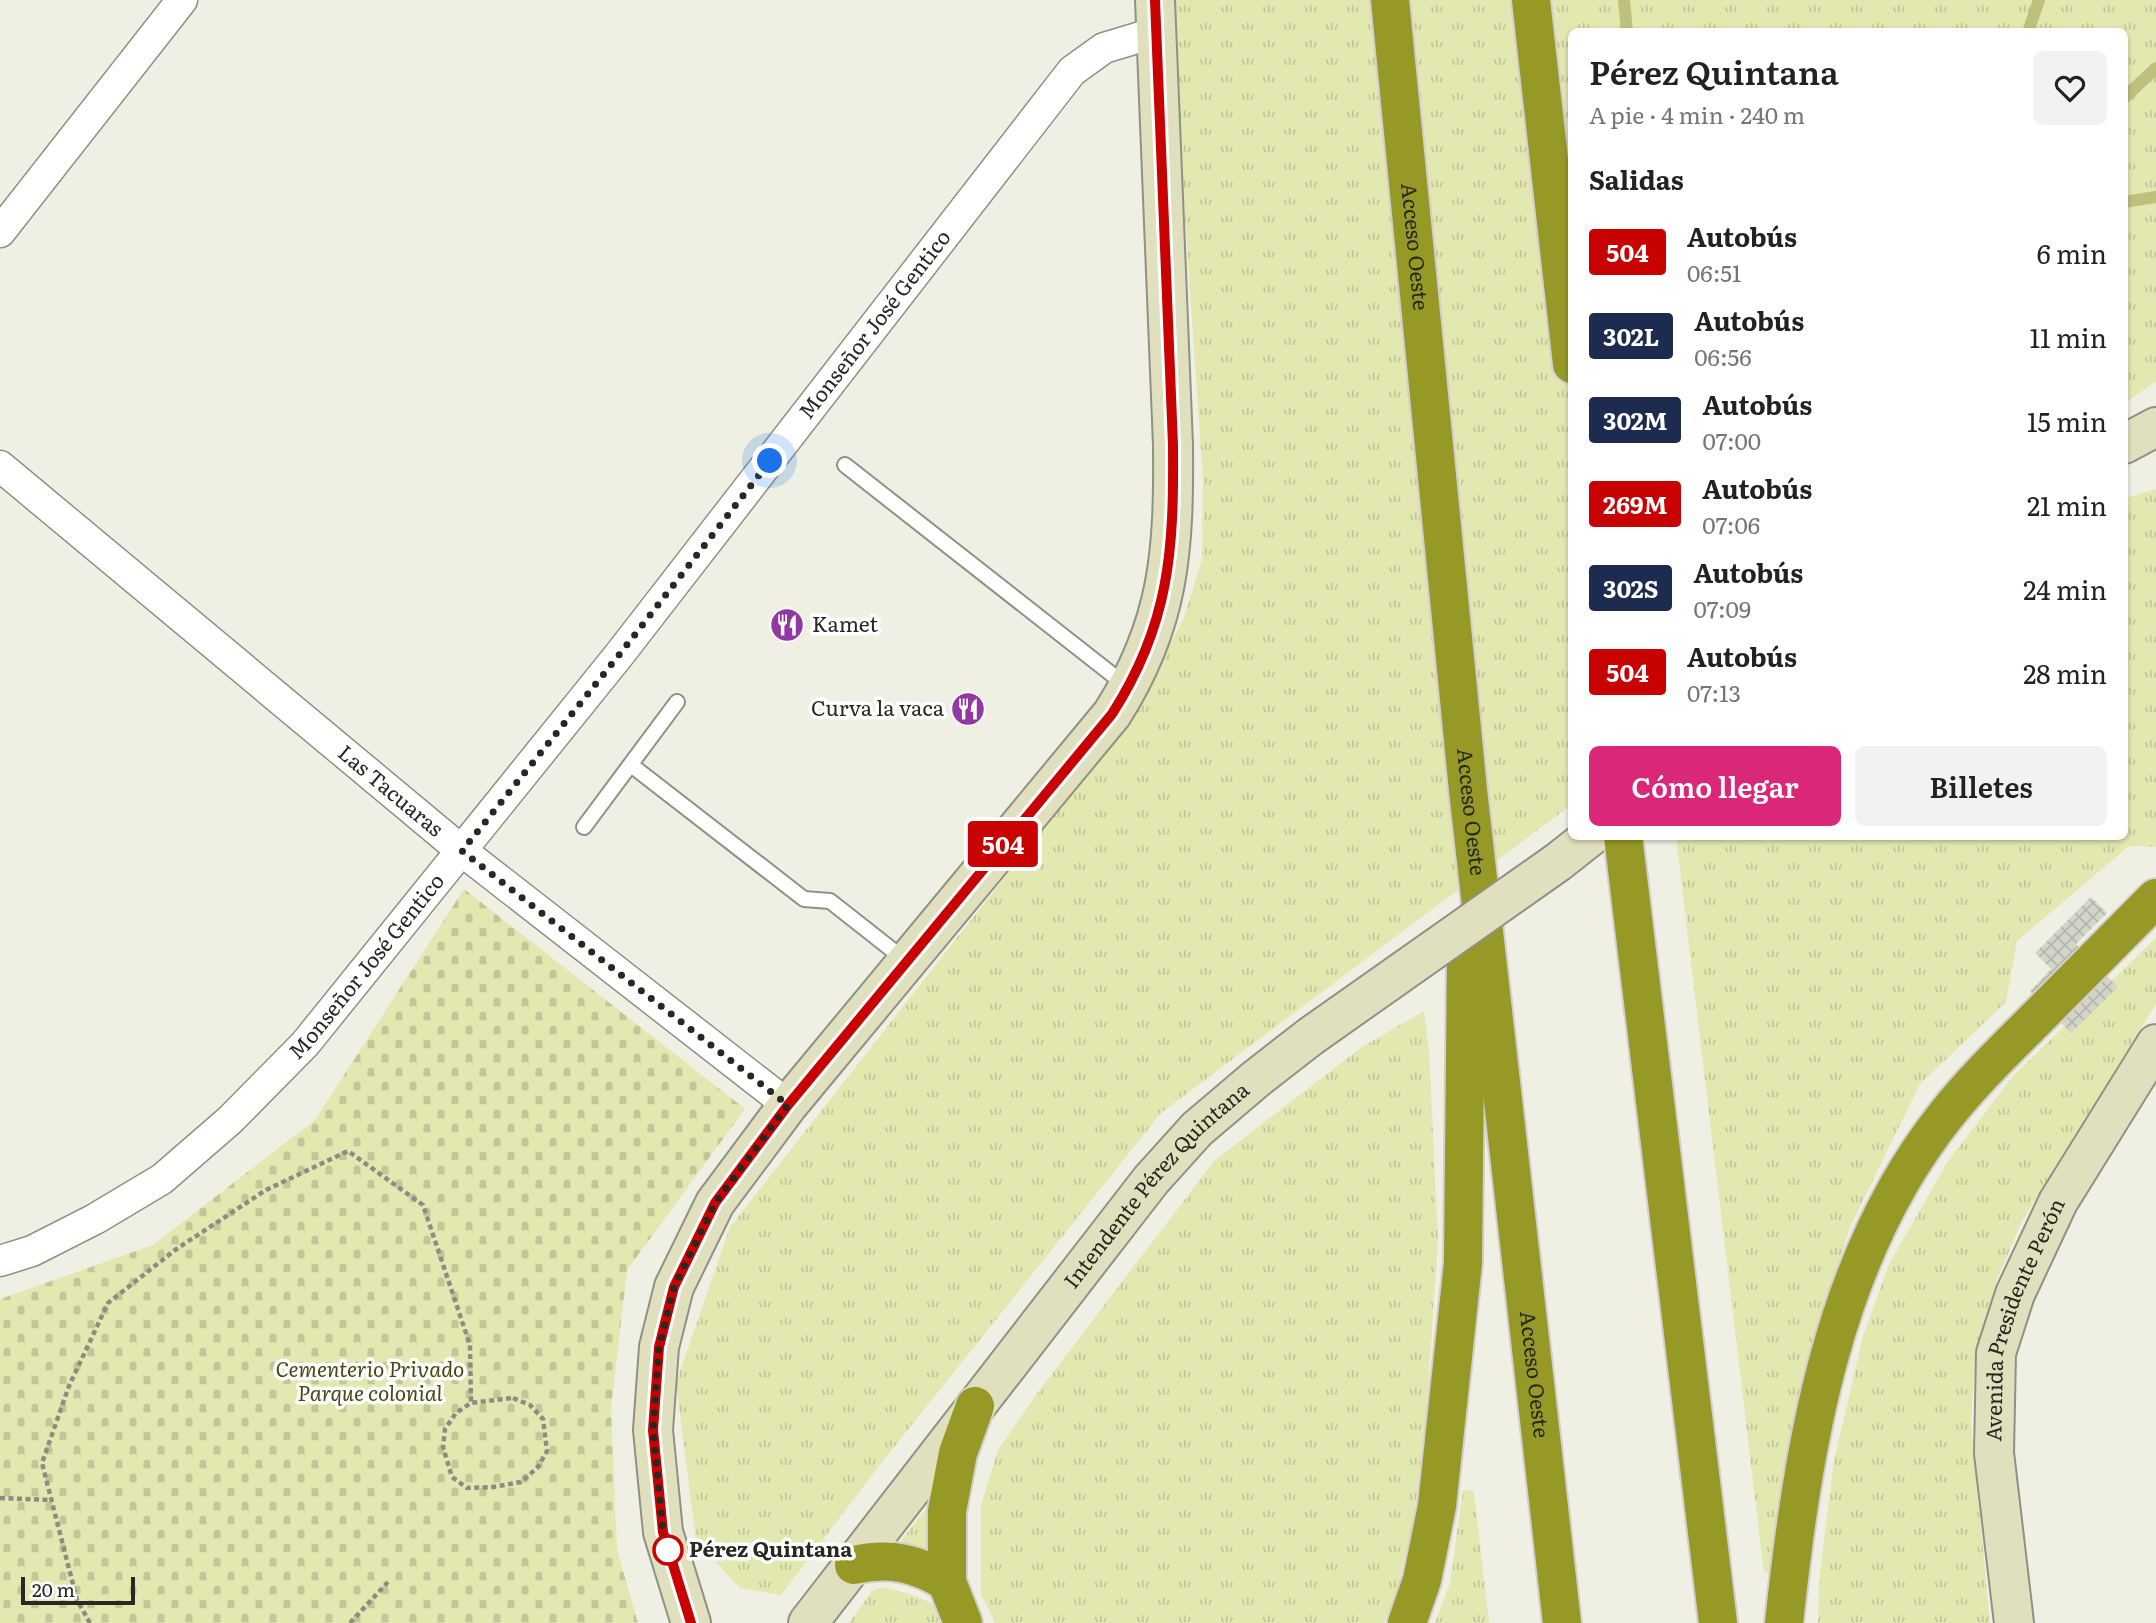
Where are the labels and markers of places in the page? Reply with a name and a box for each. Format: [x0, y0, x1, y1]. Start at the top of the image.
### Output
restaurant icon: Kamet [768, 606, 806, 644]
place label: Kamet [812, 607, 878, 638]
restaurant icon: Curva la vaca [949, 690, 987, 728]
place label: Curva la vaca [811, 691, 945, 722]
place label: Pérez Quintana [689, 1532, 853, 1563]
marker: Pérez Quintana [653, 1535, 683, 1565]

